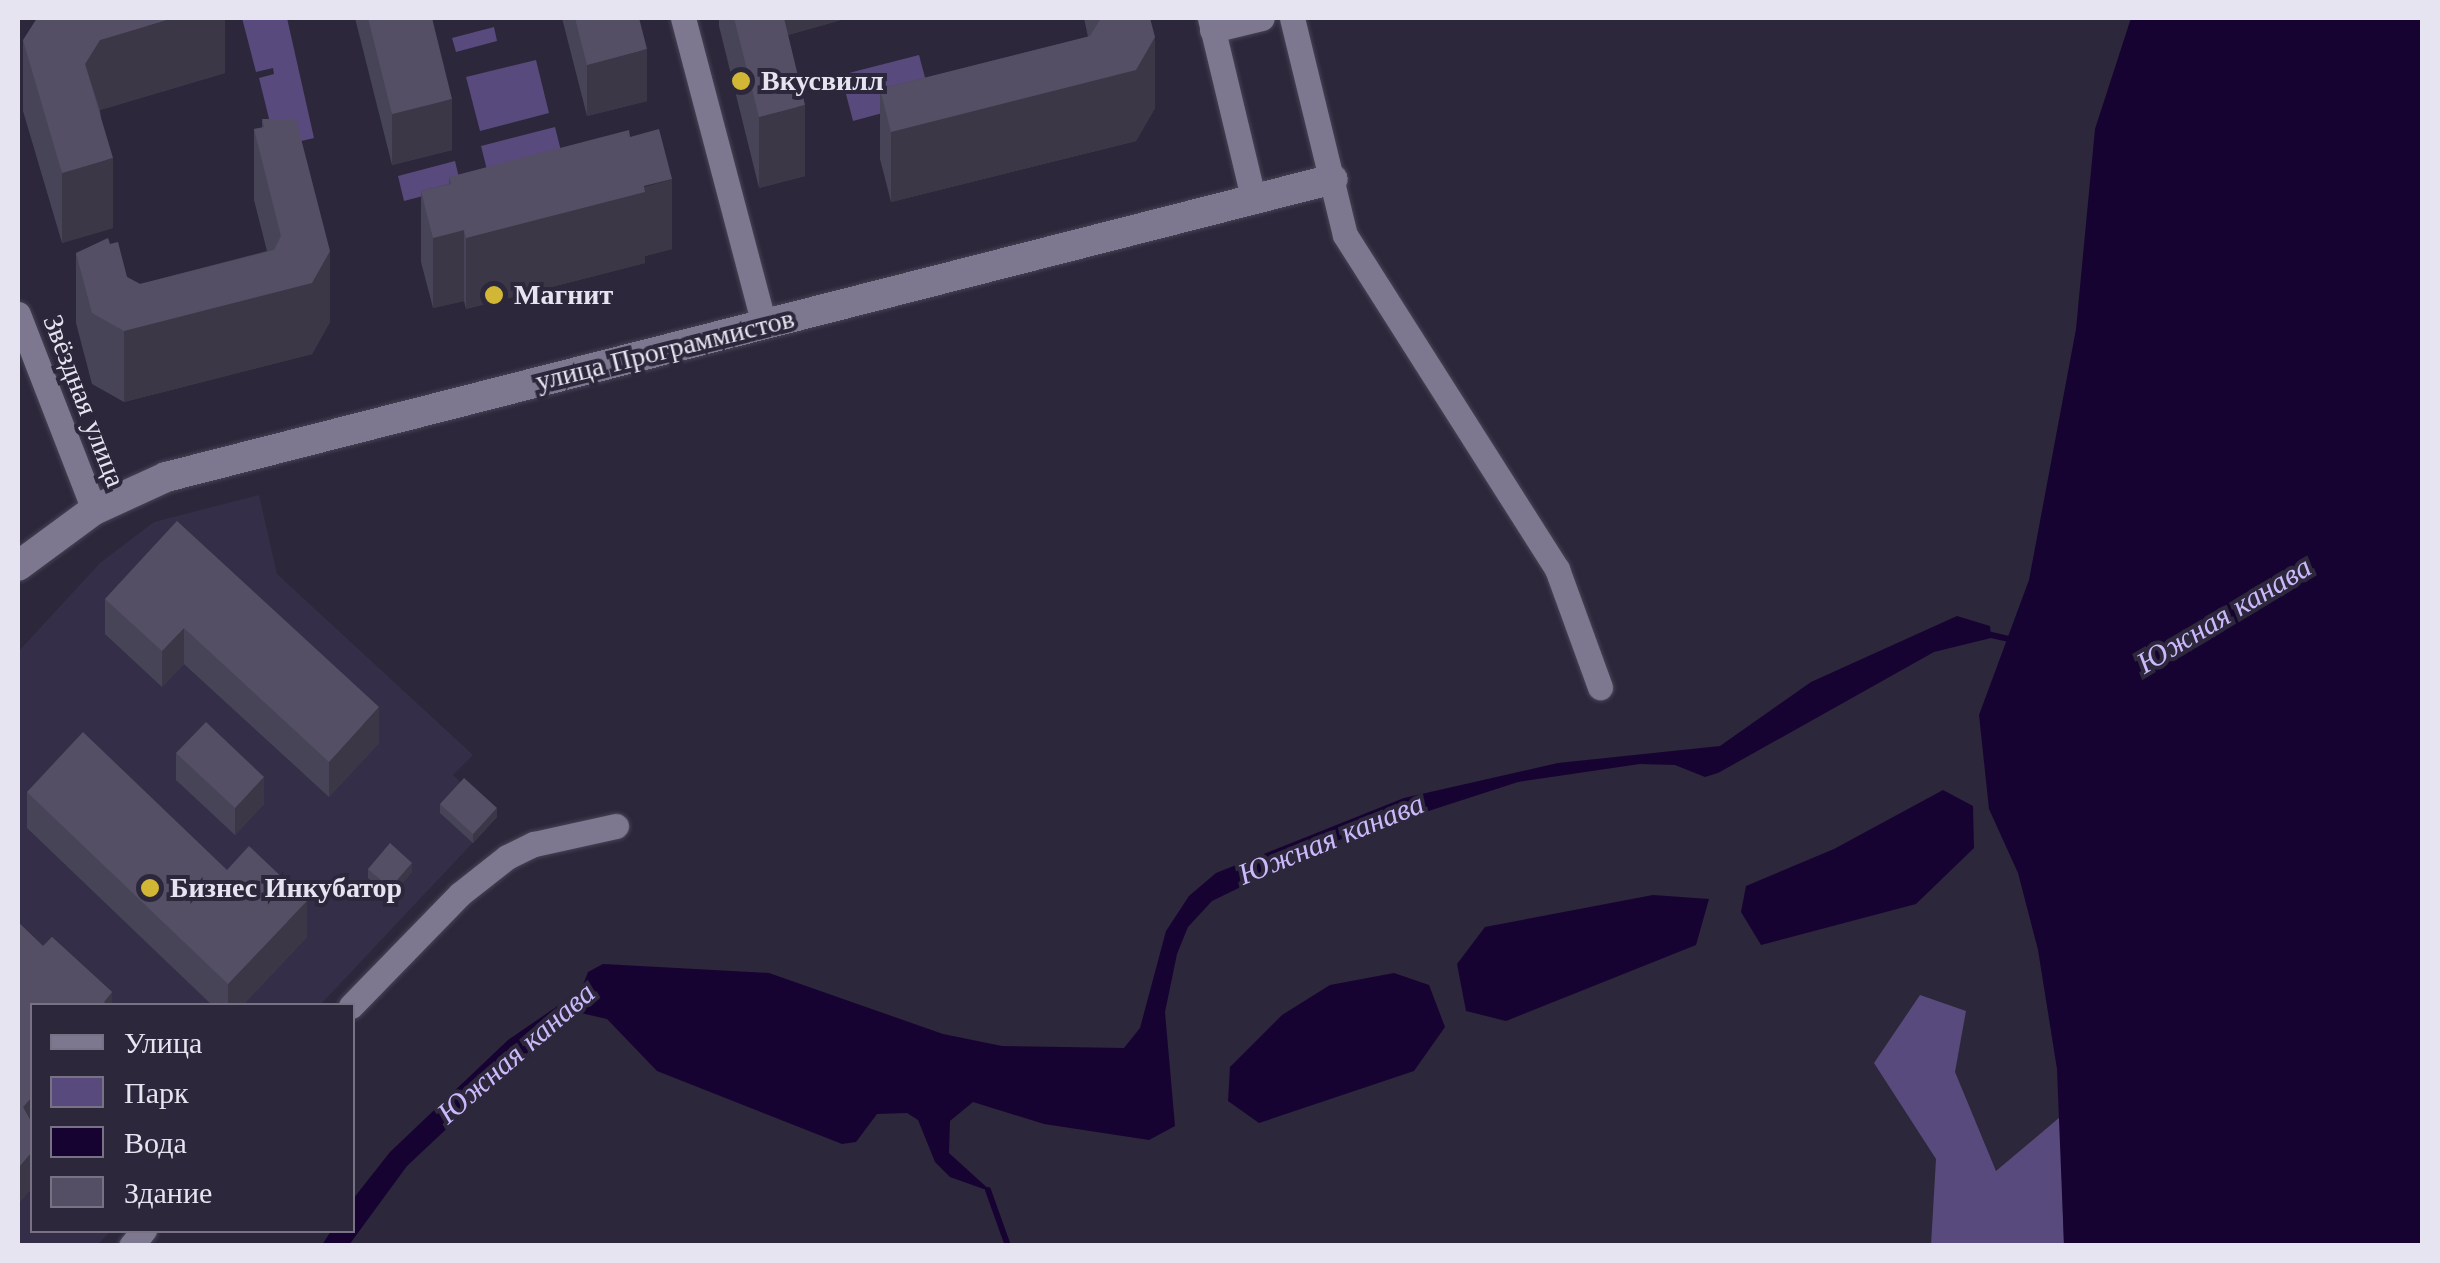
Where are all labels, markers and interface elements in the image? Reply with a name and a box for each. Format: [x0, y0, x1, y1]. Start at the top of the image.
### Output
place label: Вкусвилл [761, 64, 884, 98]
marker: Вкусвилл [730, 70, 752, 92]
place label: Магнит [514, 278, 613, 312]
marker: Магнит [483, 284, 505, 306]
street label: улица Программистов [532, 302, 798, 398]
street label: Звёздная улица [36, 310, 132, 492]
water label: Южная канава [2130, 549, 2318, 681]
water label: Южная канава [1233, 785, 1429, 893]
place label: Бизнес Инкубатор [170, 871, 402, 905]
marker: Бизнес Инкубатор [139, 877, 161, 899]
water label: Южная канава [430, 975, 602, 1131]
legend [30, 1003, 355, 1233]
text: Улица [124, 1024, 202, 1061]
text: Парк [124, 1074, 189, 1111]
text: Вода [124, 1124, 187, 1161]
text: Здание [124, 1174, 212, 1211]

